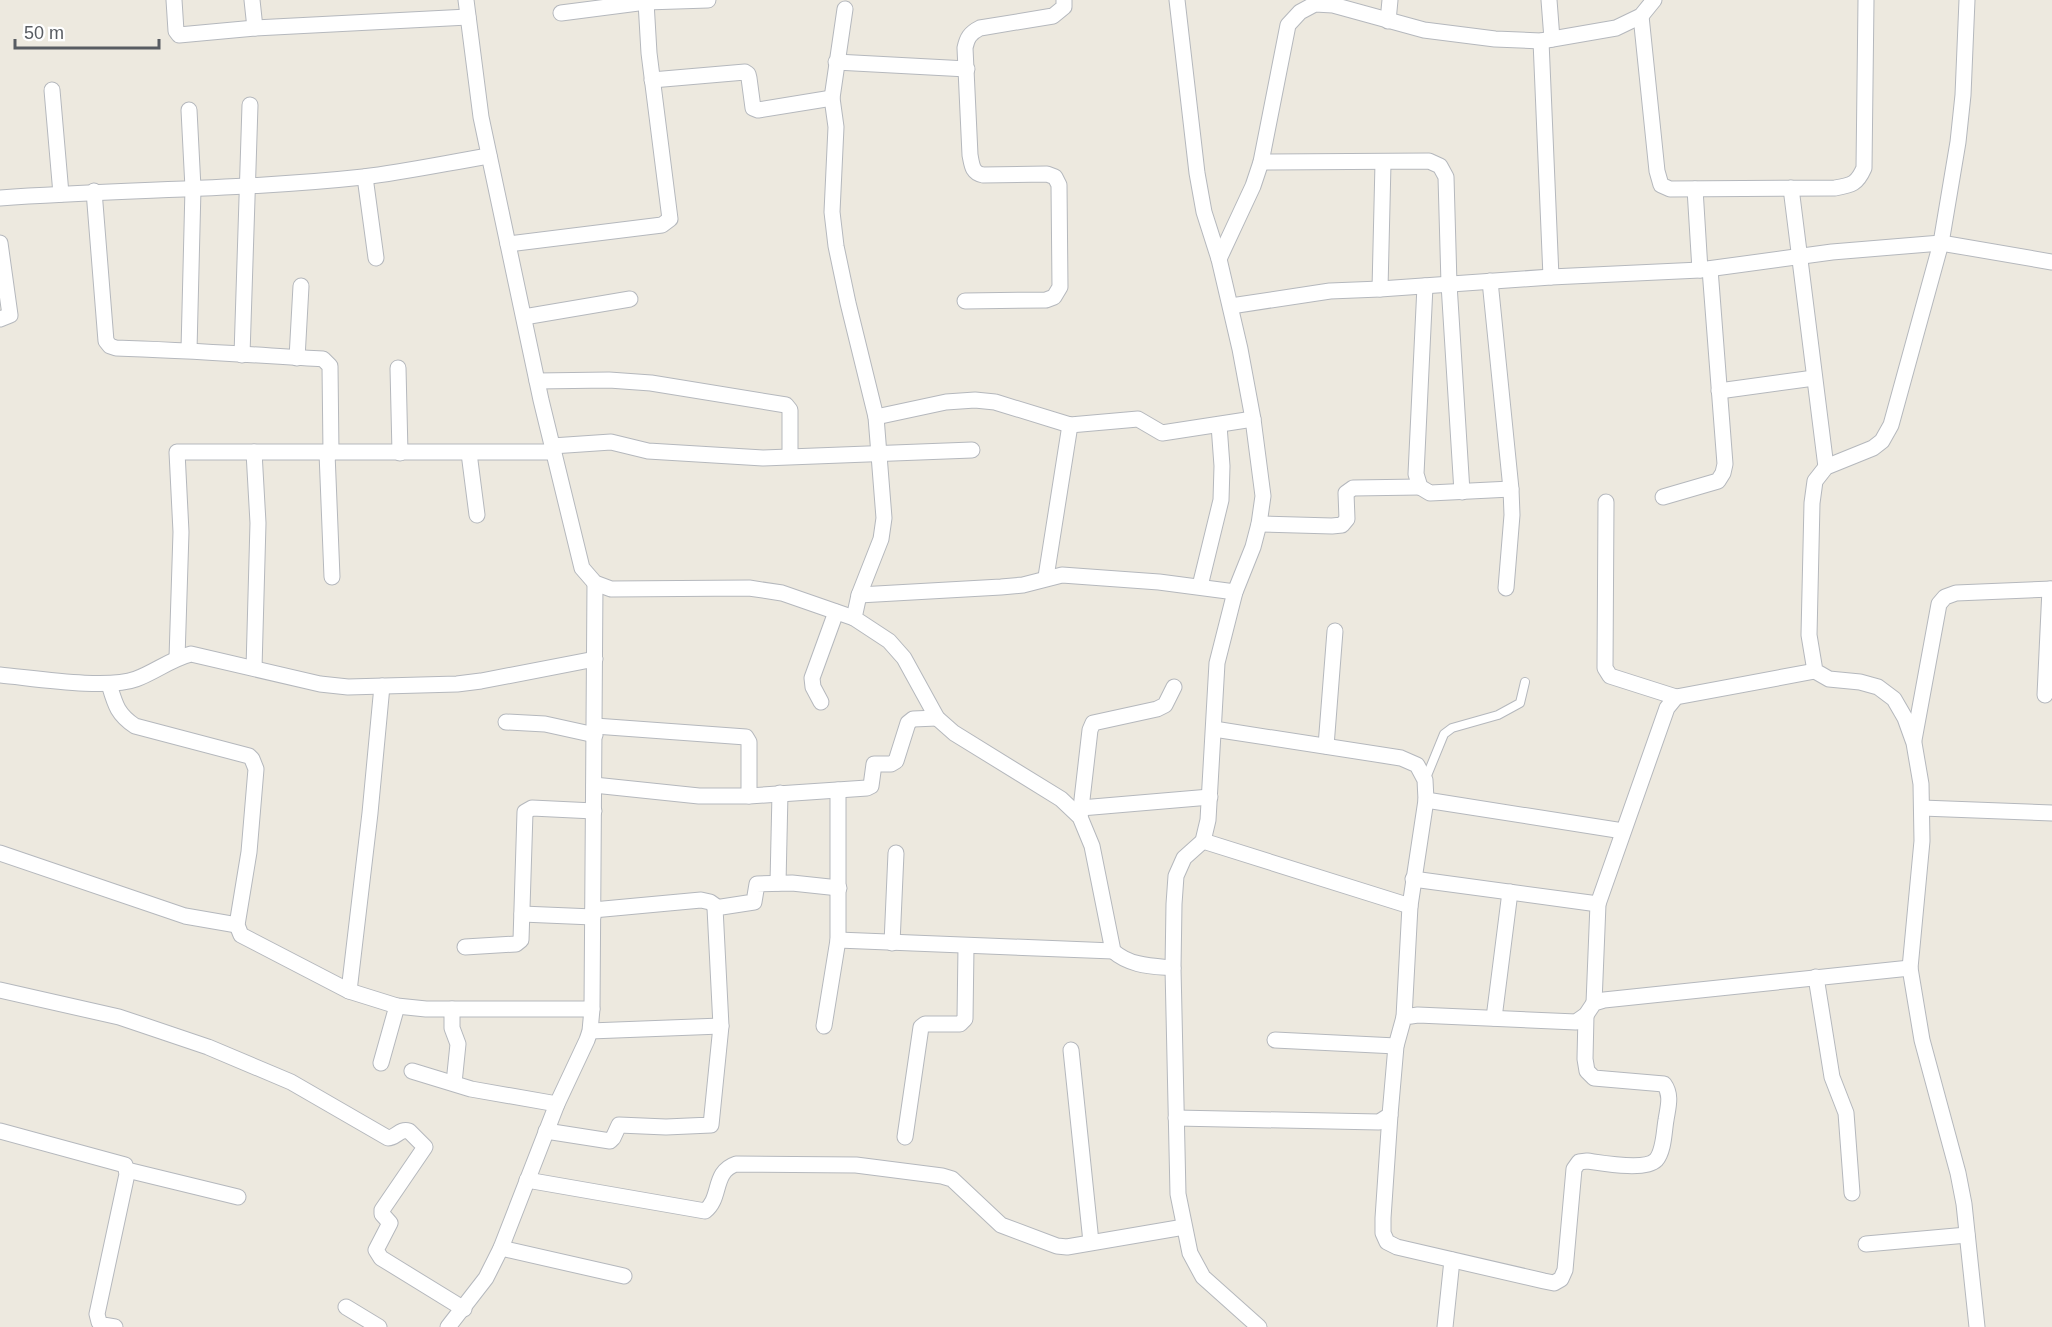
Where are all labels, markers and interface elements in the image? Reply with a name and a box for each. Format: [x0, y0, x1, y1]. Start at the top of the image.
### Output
scale bar [15, 12, 159, 50]
text: 50 m [24, 23, 64, 43]

